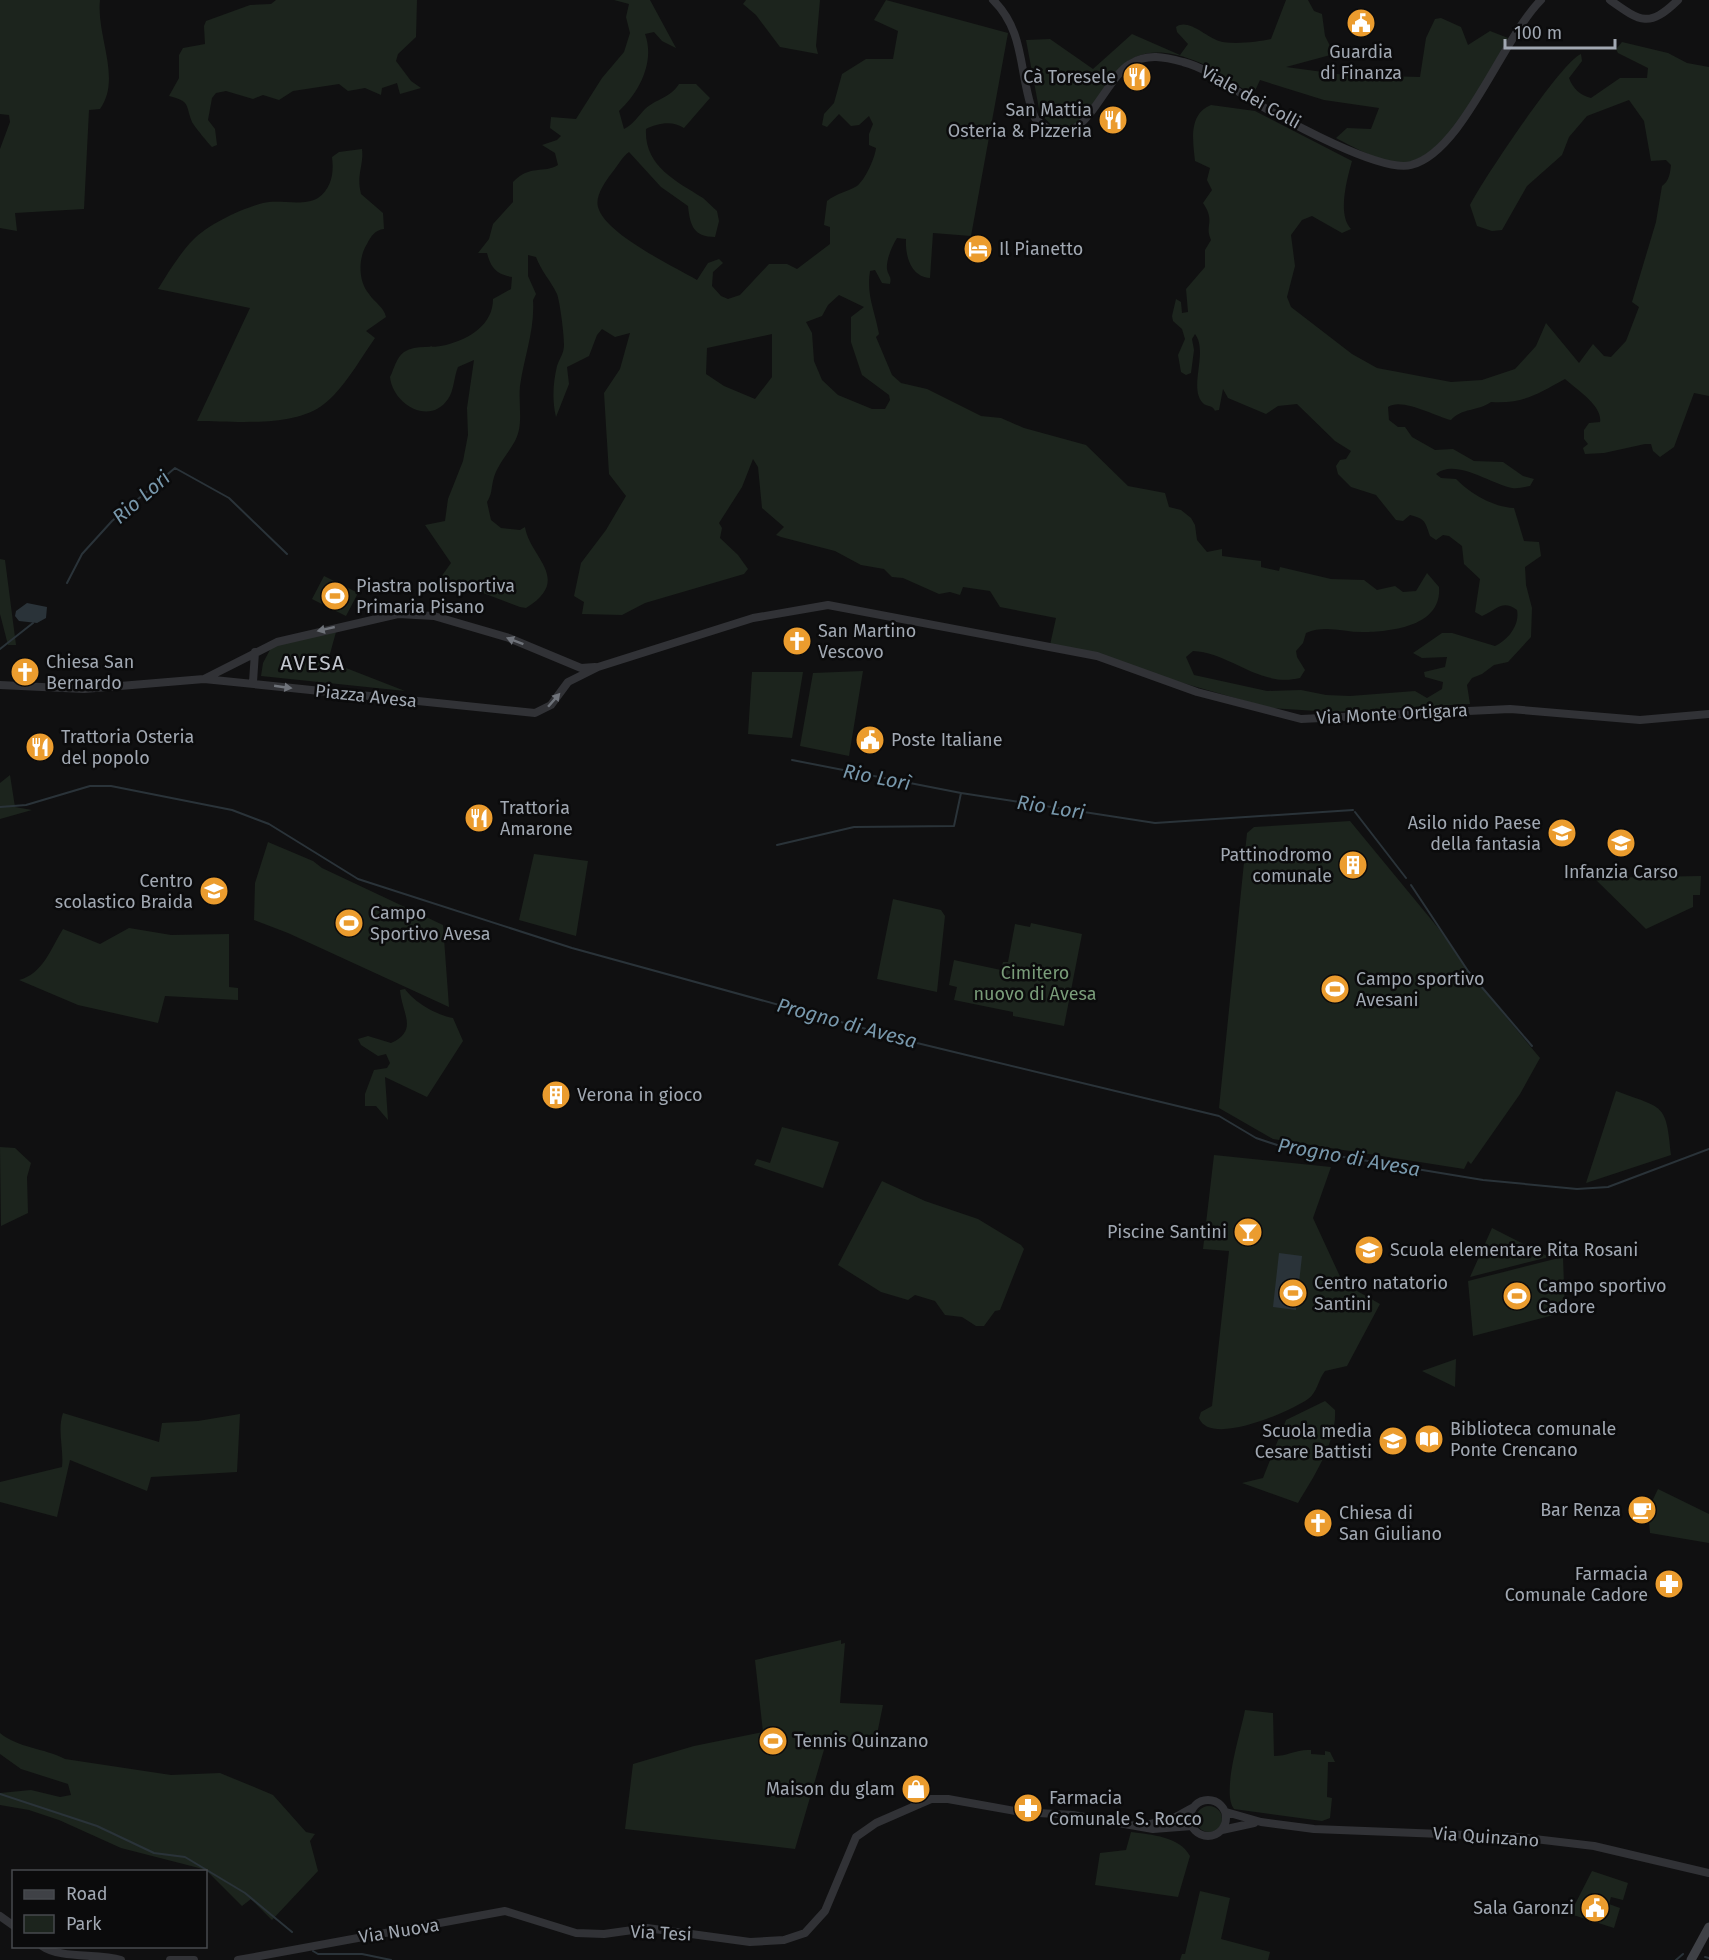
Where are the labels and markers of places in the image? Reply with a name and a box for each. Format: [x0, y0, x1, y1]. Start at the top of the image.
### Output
public building icon: Guardia di Finanza [1345, 7, 1377, 39]
place label: Guardia di Finanza [1320, 41, 1402, 84]
restaurant icon: Cà Toresele [1121, 61, 1153, 93]
place label: Cà Toresele [1023, 66, 1116, 88]
place label: San Mattia Osteria & Pizzeria [948, 99, 1092, 142]
restaurant icon: San Mattia Osteria & Pizzeria [1097, 104, 1129, 136]
hotel icon: Il Pianetto [962, 233, 994, 265]
place label: Il Pianetto [999, 238, 1083, 260]
place label: Piastra polisportiva Primaria Pisano [356, 575, 515, 618]
sports icon: Piastra polisportiva Primaria Pisano [319, 580, 351, 612]
place label: San Martino Vescovo [818, 620, 916, 663]
church icon: San Martino Vescovo [781, 625, 813, 657]
place label: Chiesa San Bernardo [46, 651, 134, 694]
church icon: Chiesa San Bernardo [9, 656, 41, 688]
public building icon: Poste Italiane [854, 724, 886, 756]
place label: Trattoria Osteria del popolo [61, 726, 194, 769]
place label: Poste Italiane [891, 729, 1002, 751]
restaurant icon: Trattoria Osteria del popolo [24, 731, 56, 763]
place label: Trattoria Amarone [500, 797, 573, 840]
restaurant icon: Trattoria Amarone [463, 802, 495, 834]
place label: Asilo nido Paese della fantasia [1408, 812, 1541, 855]
school or university icon: Asilo nido Paese della fantasia [1546, 817, 1578, 849]
school or university icon: Infanzia Carso [1605, 827, 1637, 859]
place label: Pattinodromo comunale [1220, 844, 1332, 887]
building icon: Pattinodromo comunale [1337, 849, 1369, 881]
place label: Infanzia Carso [1564, 861, 1678, 883]
place label: Centro scolastico Braida [55, 870, 193, 913]
school or university icon: Centro scolastico Braida [198, 875, 230, 907]
place label: Campo Sportivo Avesa [370, 902, 491, 945]
sports icon: Campo Sportivo Avesa [333, 907, 365, 939]
place label: Campo sportivo Avesani [1356, 968, 1485, 1011]
sports icon: Campo sportivo Avesani [1319, 973, 1351, 1005]
building icon: Verona in gioco [540, 1079, 572, 1111]
place label: Verona in gioco [577, 1084, 703, 1106]
bar icon: Piscine Santini [1232, 1216, 1264, 1248]
place label: Piscine Santini [1107, 1221, 1227, 1243]
school or university icon: Scuola elementare Rita Rosani [1353, 1234, 1385, 1266]
place label: Scuola elementare Rita Rosani [1390, 1239, 1638, 1261]
place label: Centro natatorio Santini [1314, 1272, 1448, 1315]
place label: Campo sportivo Cadore [1538, 1275, 1667, 1318]
sports icon: Centro natatorio Santini [1277, 1277, 1309, 1309]
sports icon: Campo sportivo Cadore [1501, 1280, 1533, 1312]
place label: Biblioteca comunale Ponte Crencano [1450, 1418, 1616, 1461]
place label: Scuola media Cesare Battisti [1255, 1420, 1372, 1463]
library icon: Biblioteca comunale Ponte Crencano [1413, 1423, 1445, 1455]
school or university icon: Scuola media Cesare Battisti [1377, 1425, 1409, 1457]
cafe icon: Bar Renza [1626, 1494, 1658, 1526]
place label: Bar Renza [1540, 1499, 1621, 1521]
place label: Chiesa di San Giuliano [1339, 1502, 1442, 1545]
church icon: Chiesa di San Giuliano [1302, 1507, 1334, 1539]
place label: Farmacia Comunale Cadore [1505, 1563, 1648, 1606]
pharmacy icon: Farmacia Comunale Cadore [1653, 1568, 1685, 1600]
sports icon: Tennis Quinzano [757, 1725, 789, 1757]
place label: Tennis Quinzano [794, 1730, 928, 1752]
shop icon: Maison du glam [900, 1773, 932, 1805]
place label: Maison du glam [766, 1778, 895, 1800]
place label: Farmacia Comunale S. Rocco [1049, 1787, 1202, 1830]
pharmacy icon: Farmacia Comunale S. Rocco [1012, 1792, 1044, 1824]
public building icon: Sala Garonzi [1579, 1892, 1611, 1924]
place label: Sala Garonzi [1473, 1897, 1574, 1919]

